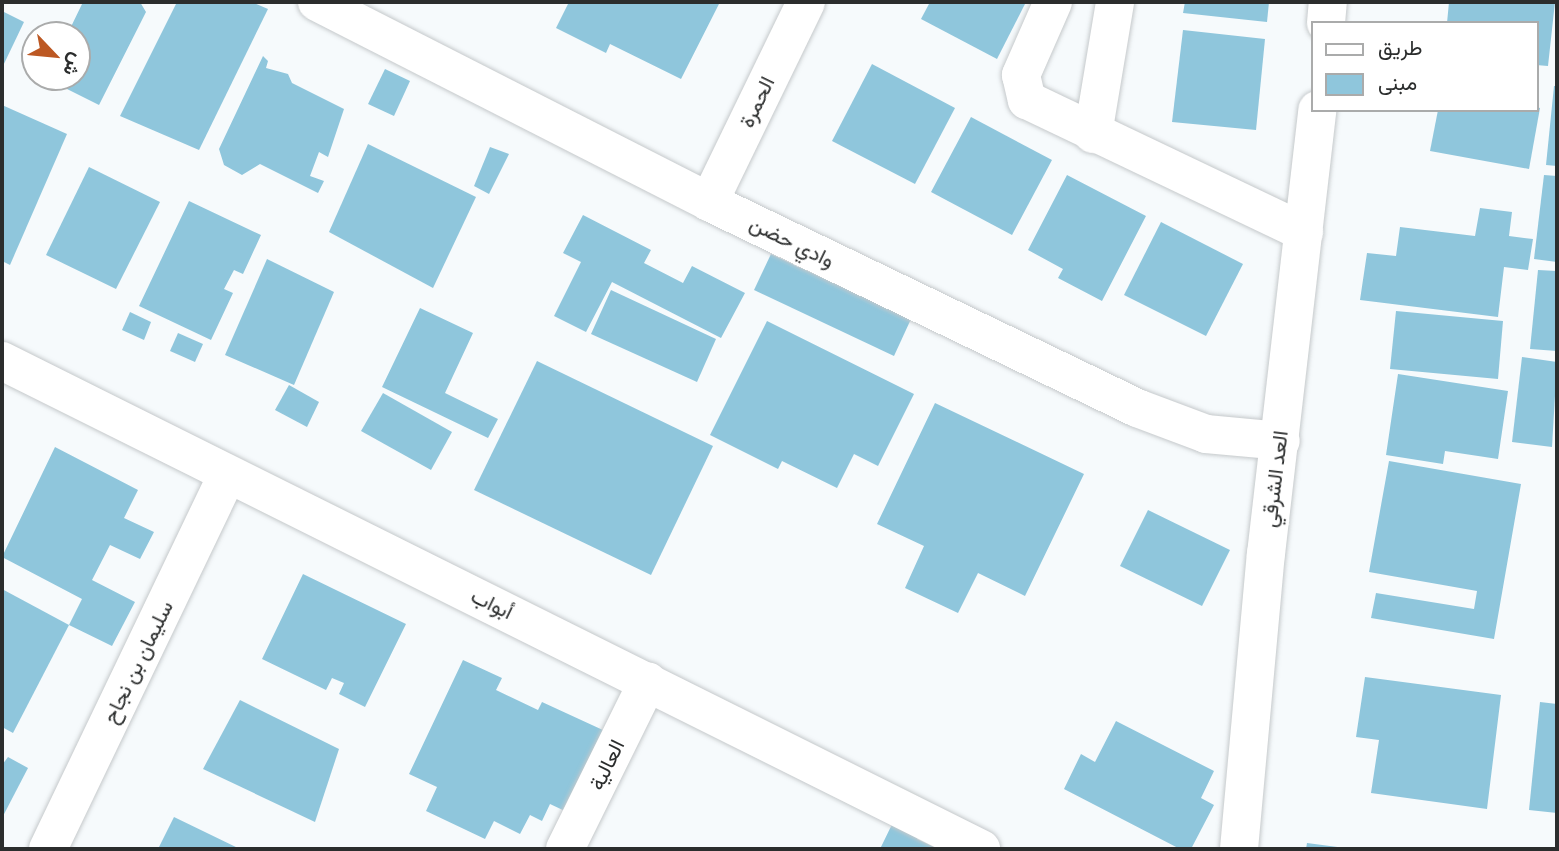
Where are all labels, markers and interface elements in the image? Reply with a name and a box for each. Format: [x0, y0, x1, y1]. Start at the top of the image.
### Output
north arrow [21, 21, 91, 91]
legend [1310, 21, 1538, 112]
text: طريق [1378, 35, 1423, 60]
text: ش [58, 49, 89, 80]
text: مبنى [1378, 70, 1417, 95]
street label: الحمرة [734, 72, 780, 132]
street label: وادي حضن [746, 211, 838, 273]
street label: العد الشرقي [1257, 429, 1293, 529]
street label: أبواب [467, 583, 517, 625]
street label: سليمان بن نجاح [97, 597, 179, 727]
street label: العالية [584, 736, 630, 794]

